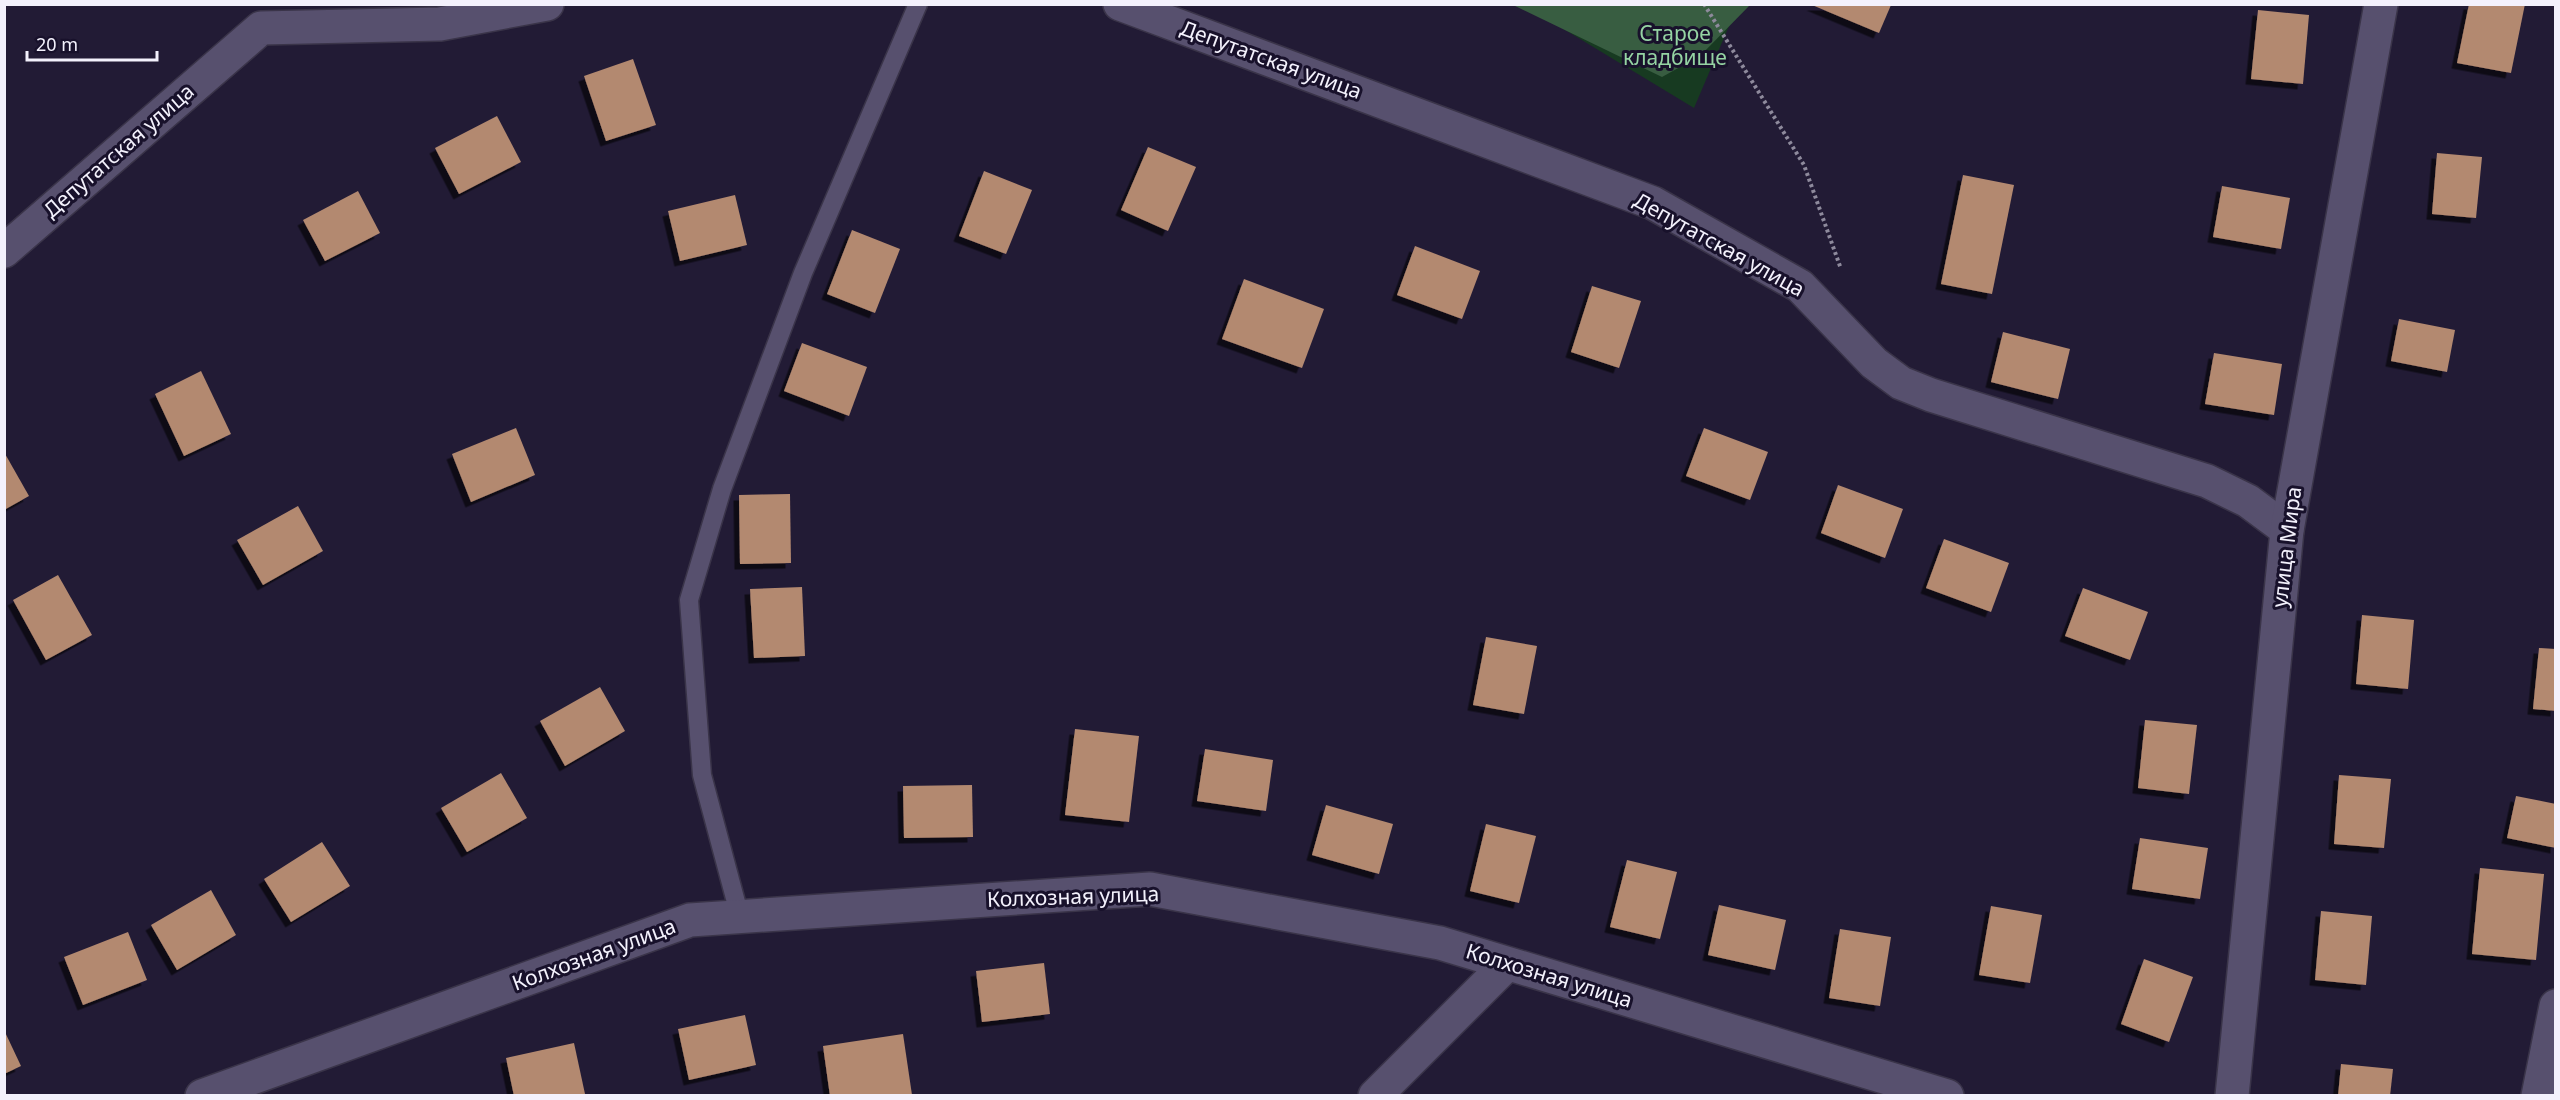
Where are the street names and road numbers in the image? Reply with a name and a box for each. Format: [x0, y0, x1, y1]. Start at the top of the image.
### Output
street label: Депутатская улица [1177, 13, 1366, 105]
street label: Депутатская улица [37, 77, 200, 223]
street label: Депутатская улица [1629, 186, 1810, 303]
street label: улица Мира [2265, 485, 2307, 609]
street label: Колхозная улица [986, 879, 1160, 913]
street label: Колхозная улица [508, 911, 679, 997]
street label: Колхозная улица [1463, 936, 1636, 1014]

